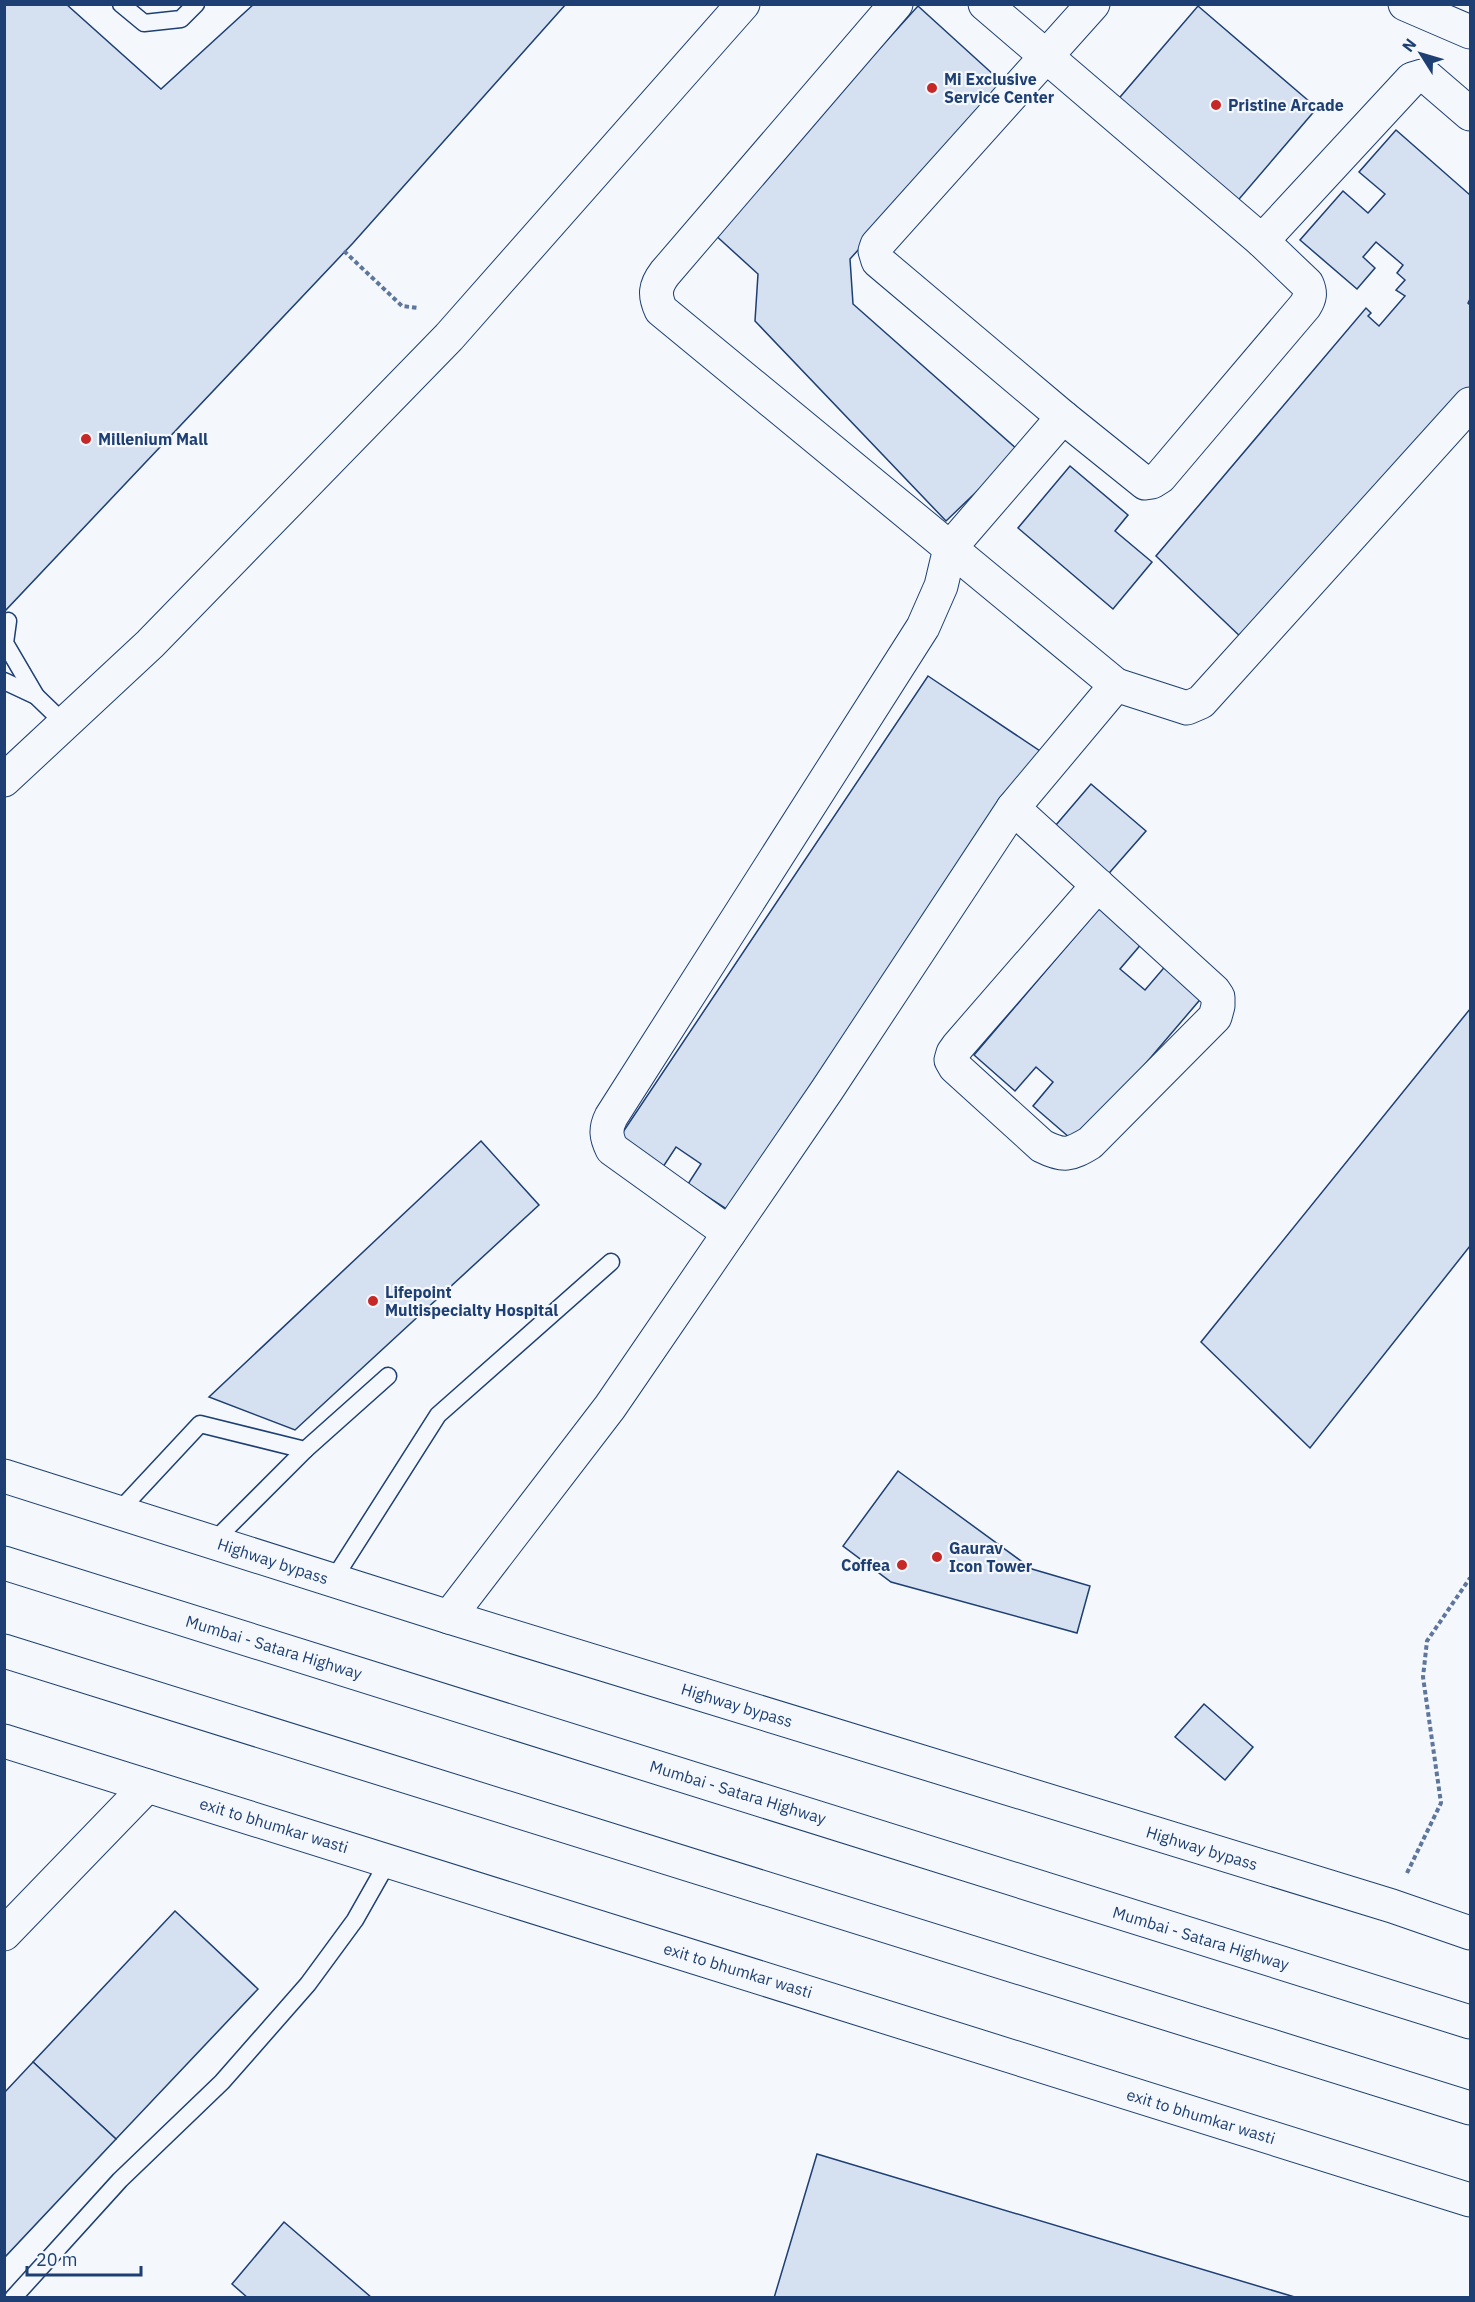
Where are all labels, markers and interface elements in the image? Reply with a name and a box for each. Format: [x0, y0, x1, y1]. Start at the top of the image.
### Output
north arrow [1391, 24, 1451, 84]
text: N [1398, 34, 1420, 56]
place label: Mi Exclusive Service Center [944, 69, 1055, 107]
marker: Mi Exclusive Service Center [925, 81, 939, 95]
place label: Pristine Arcade [1228, 95, 1344, 115]
marker: Pristine Arcade [1209, 98, 1223, 112]
place label: Millenium Mall [98, 429, 208, 449]
marker: Millenium Mall [79, 432, 93, 446]
place label: Lifepoint Multispecialty Hospital [385, 1282, 558, 1320]
marker: Lifepoint Multispecialty Hospital [366, 1294, 380, 1308]
street label: Highway bypass [215, 1534, 331, 1588]
place label: Gaurav Icon Tower [949, 1538, 1033, 1576]
marker: Gaurav Icon Tower [930, 1550, 944, 1564]
place label: Coffea [841, 1555, 890, 1575]
marker: Coffea [895, 1558, 909, 1572]
street label: Mumbai - Satara Highway [183, 1611, 365, 1683]
street label: Highway bypass [679, 1679, 795, 1731]
street label: Mumbai - Satara Highway [647, 1756, 829, 1828]
street label: exit to bhumkar wasti [197, 1793, 351, 1857]
street label: Highway bypass [1144, 1822, 1260, 1874]
street label: Mumbai - Satara Highway [1110, 1902, 1292, 1974]
street label: exit to bhumkar wasti [661, 1938, 815, 2002]
street label: exit to bhumkar wasti [1124, 2084, 1278, 2148]
scale bar [27, 2239, 141, 2277]
text: 20 m [36, 2248, 78, 2271]

